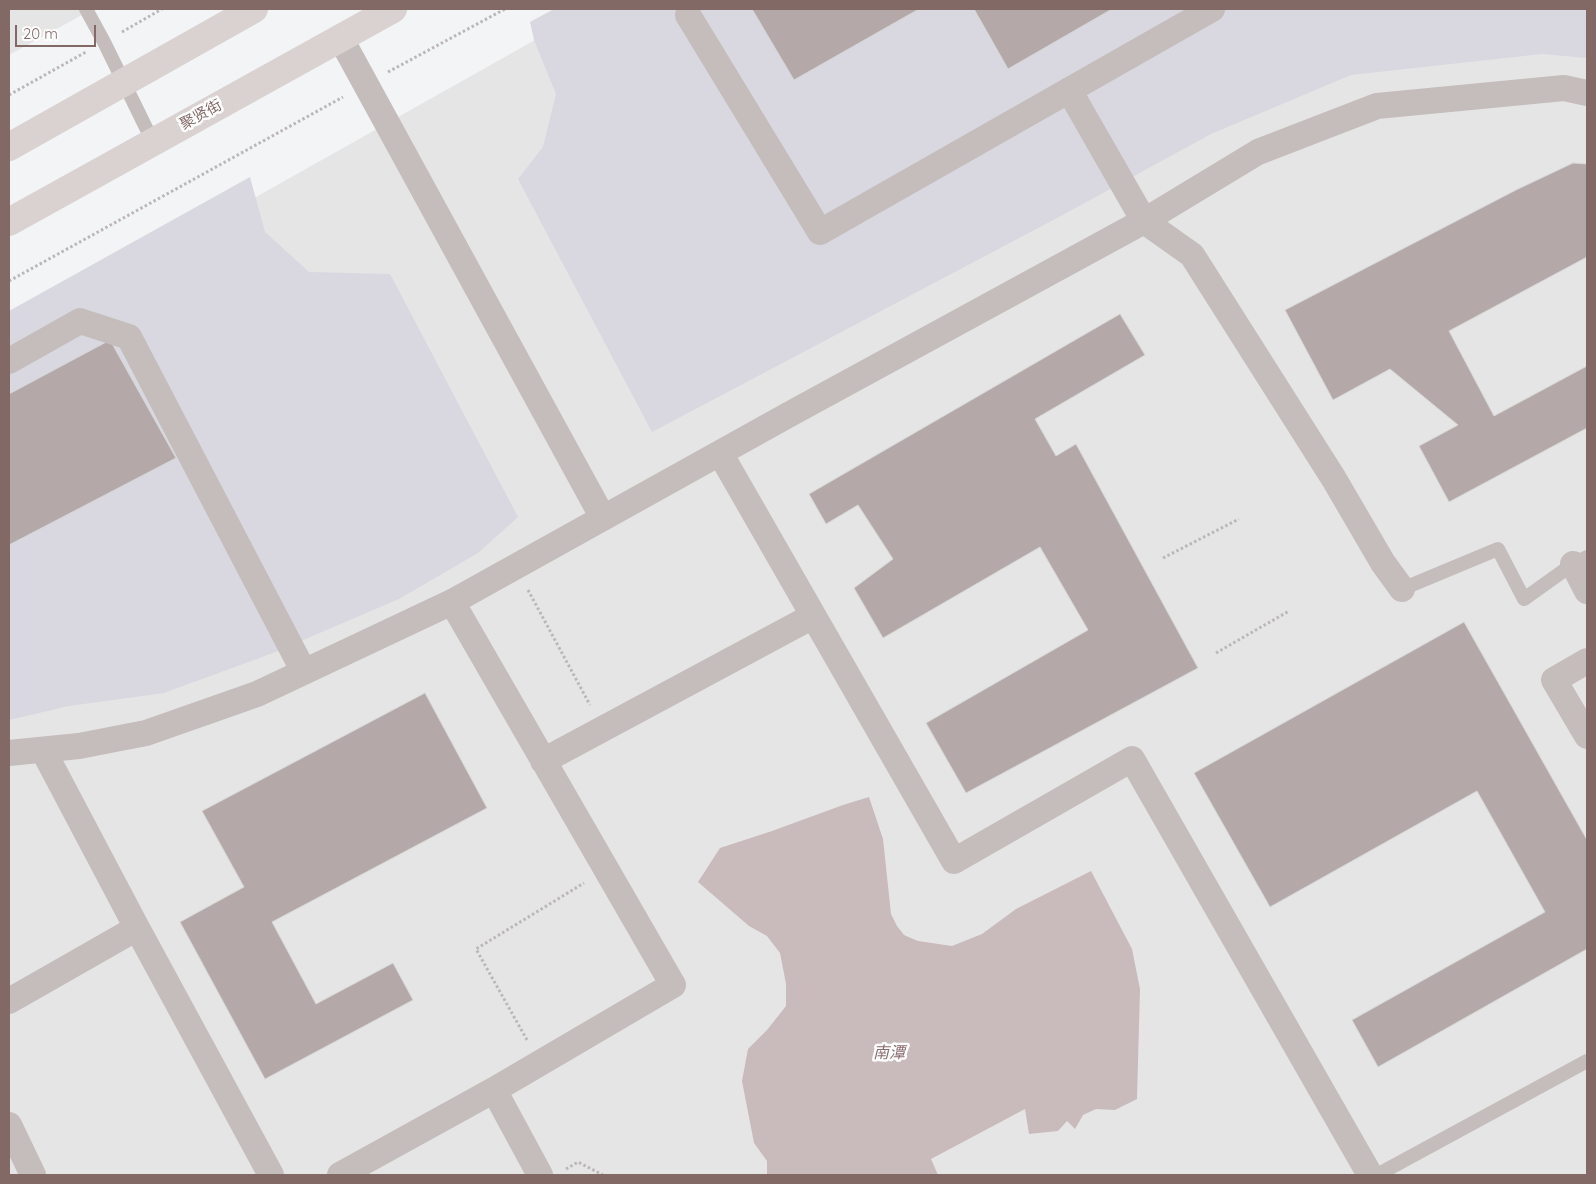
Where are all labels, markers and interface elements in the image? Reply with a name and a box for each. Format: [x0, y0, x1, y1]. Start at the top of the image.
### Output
scale bar [18, 15, 99, 47]
text: 20 m [23, 24, 58, 43]
street label: 聚贤街 [177, 96, 225, 134]
water label: 南潭 [873, 1043, 905, 1063]

